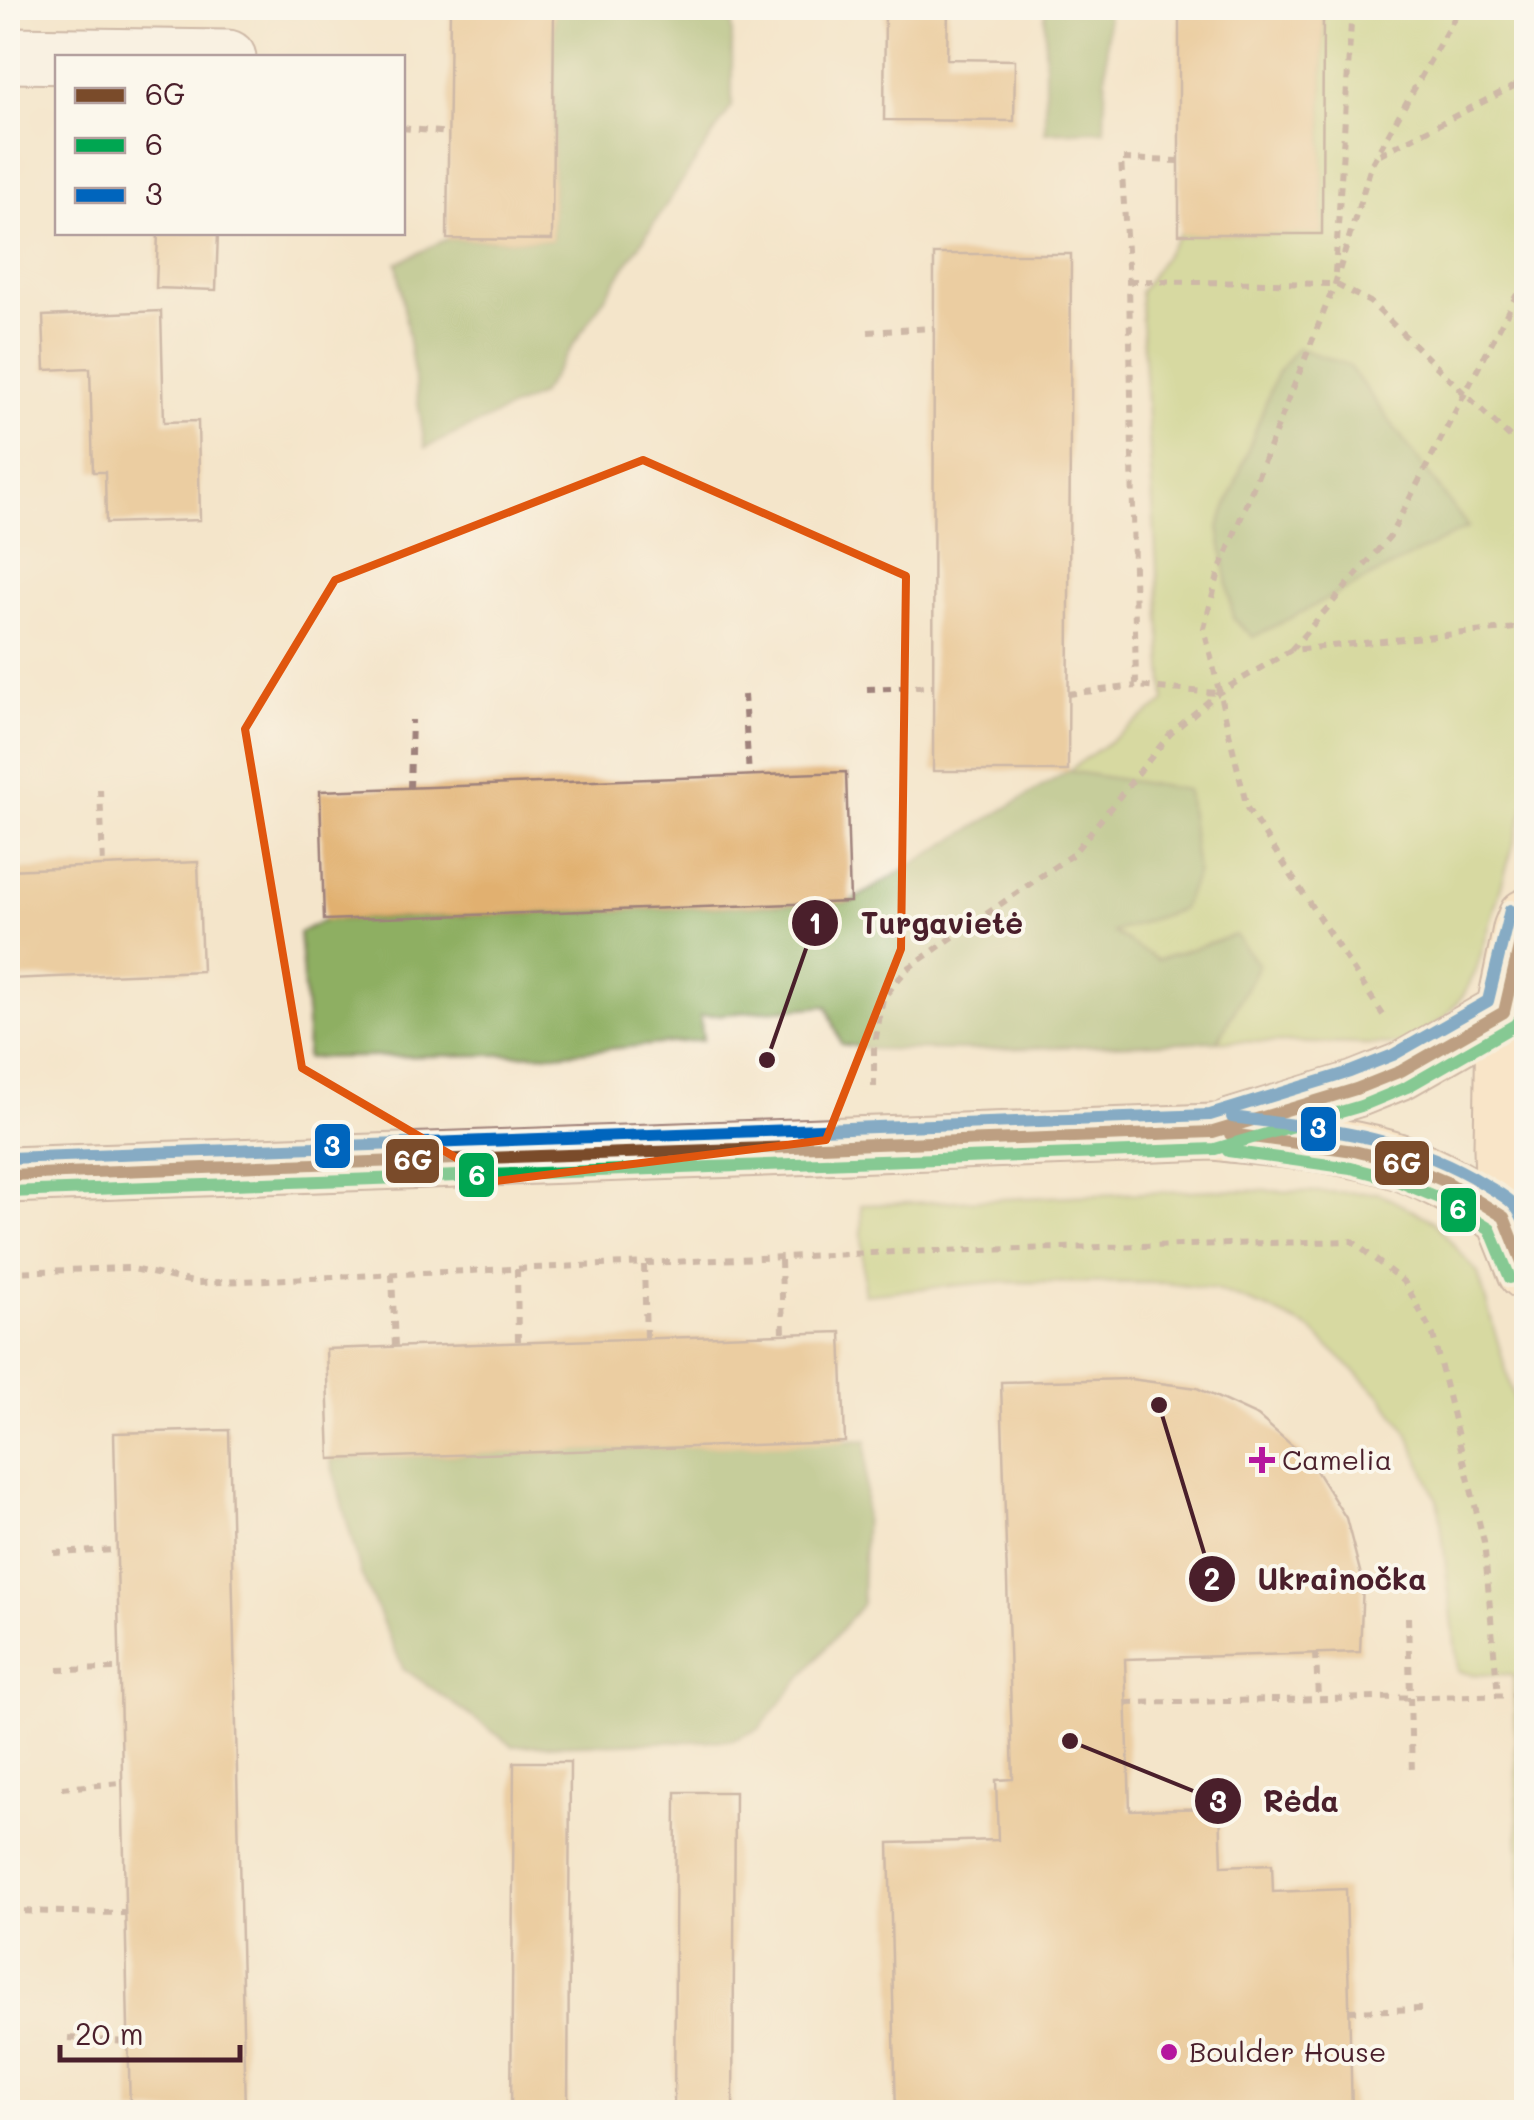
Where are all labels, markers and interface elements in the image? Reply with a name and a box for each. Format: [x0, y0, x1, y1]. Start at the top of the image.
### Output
legend [55, 55, 405, 235]
text: 6G [145, 73, 185, 113]
text: 6 [145, 123, 163, 163]
text: 3 [145, 173, 163, 213]
callout: Turgavietė [790, 893, 1043, 953]
text: 1 [808, 902, 822, 942]
text: Turgavietė [861, 902, 1023, 942]
line badge: 3 [1299, 1105, 1338, 1153]
text: 3 [1310, 1109, 1326, 1145]
line badge: 3 [313, 1122, 352, 1170]
text: 3 [324, 1127, 340, 1163]
line badge: 6G [384, 1137, 441, 1185]
line badge: 6G [1373, 1139, 1431, 1187]
text: 6G [394, 1141, 432, 1177]
text: 6G [1383, 1144, 1421, 1180]
line badge: 6 [457, 1151, 496, 1199]
text: 6 [469, 1156, 485, 1192]
line badge: 6 [1439, 1186, 1478, 1234]
text: 6 [1450, 1190, 1466, 1226]
place label: Camelia [1282, 1441, 1392, 1477]
marker: Camelia [1251, 1449, 1273, 1471]
callout: Ukrainočka [1187, 1549, 1447, 1609]
text: 2 [1204, 1558, 1220, 1598]
text: Ukrainočka [1257, 1558, 1427, 1598]
callout: Rėda [1193, 1771, 1359, 1831]
text: 3 [1209, 1780, 1227, 1820]
text: Rėda [1263, 1780, 1339, 1820]
scale bar [60, 2000, 240, 2062]
text: 20 m [75, 2013, 144, 2053]
place label: Boulder House [1189, 2033, 1386, 2069]
marker: Boulder House [1158, 2041, 1180, 2063]

